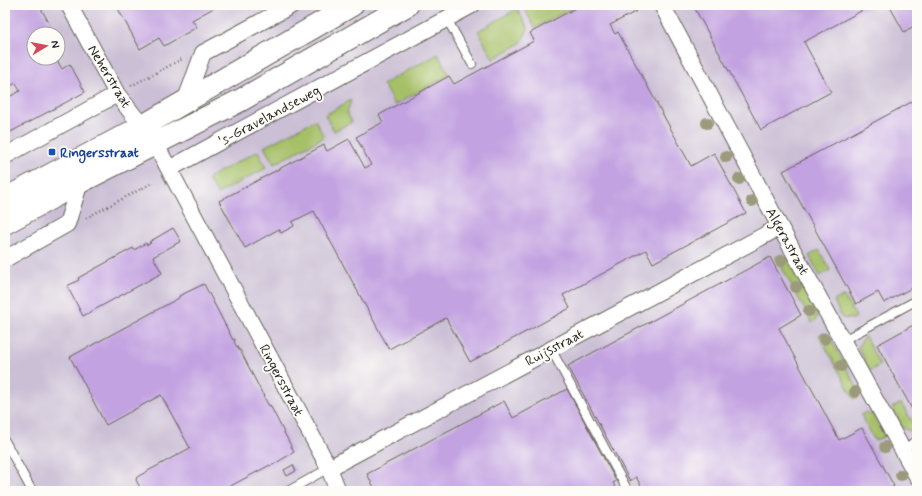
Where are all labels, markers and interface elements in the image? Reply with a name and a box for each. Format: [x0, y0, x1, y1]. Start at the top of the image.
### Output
north arrow [26, 26, 66, 66]
text: N [47, 40, 62, 49]
street label: Neherstraat [83, 42, 135, 111]
street label: 's-Gravelandseweg [216, 82, 324, 151]
place label: Ringersstraat [60, 144, 140, 164]
marker: Ringersstraat [47, 147, 57, 157]
street label: Algerastraat [759, 205, 813, 279]
street label: Ruijsstraat [522, 325, 587, 371]
street label: Ringersstraat [254, 341, 308, 420]

